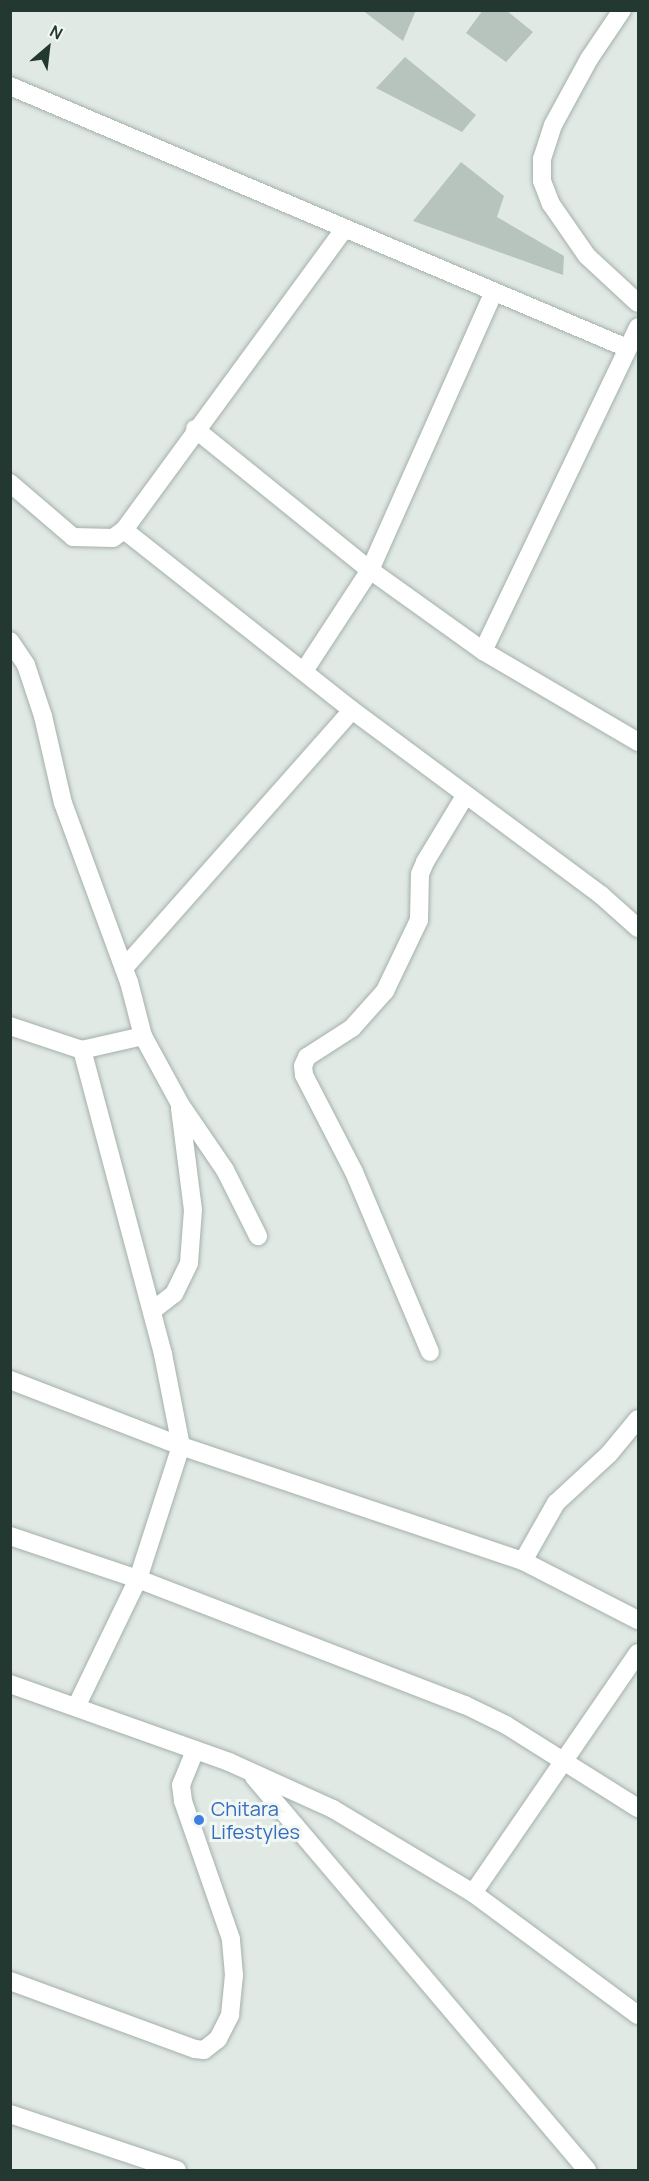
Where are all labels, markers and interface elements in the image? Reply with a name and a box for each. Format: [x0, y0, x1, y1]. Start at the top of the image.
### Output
north arrow [18, 18, 78, 78]
text: N [46, 20, 67, 45]
place label: Chitara Lifestyles [211, 1796, 300, 1843]
marker: Chitara Lifestyles [192, 1813, 206, 1827]

